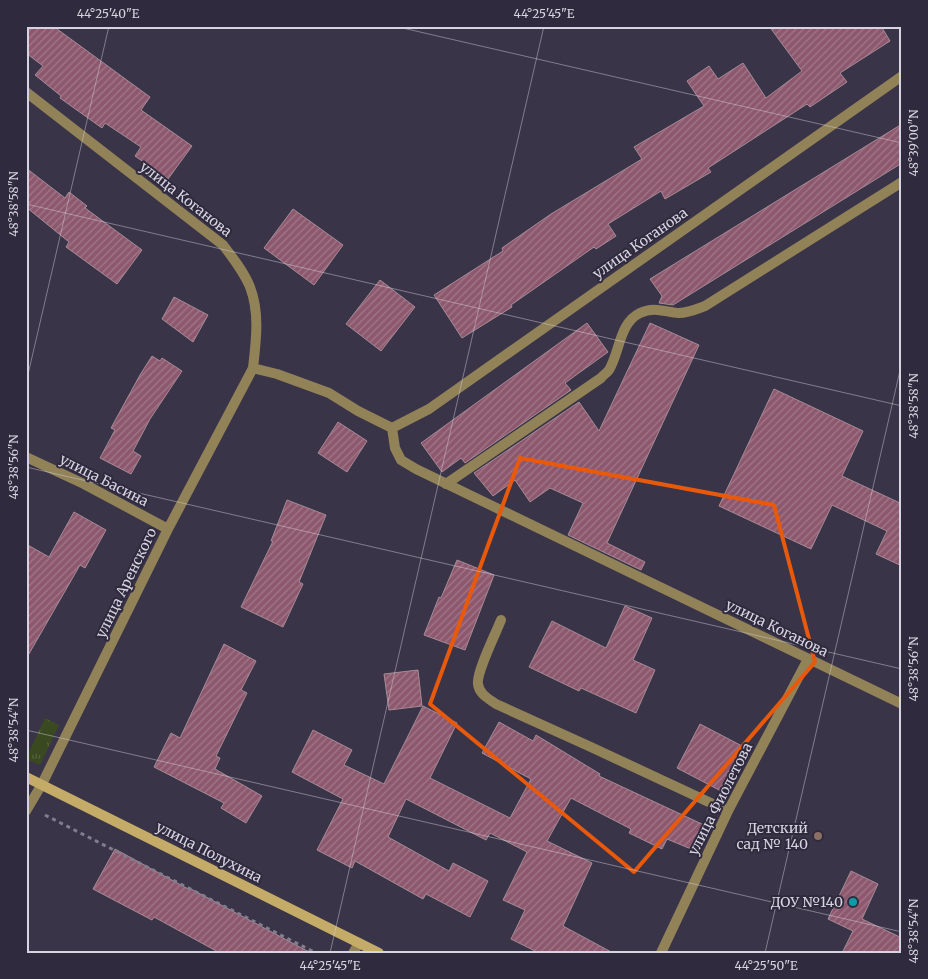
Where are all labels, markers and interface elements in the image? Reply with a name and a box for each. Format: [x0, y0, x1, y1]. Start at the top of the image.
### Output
text: 44°25'40"E [77, 6, 140, 21]
text: 44°25'45"E [514, 6, 575, 21]
text: 48°39'00"N [906, 109, 921, 177]
street label: улица Коганова [136, 157, 236, 241]
text: 48°38'58"N [6, 170, 21, 237]
street label: улица Коганова [589, 203, 691, 282]
text: 48°38'58"N [906, 372, 921, 439]
text: 48°38'56"N [6, 434, 21, 500]
street label: улица Басина [57, 450, 152, 510]
street label: улица Аренского [91, 525, 161, 641]
street label: улица Коганова [723, 595, 832, 661]
text: 48°38'56"N [906, 636, 921, 702]
text: 48°38'54"N [6, 697, 21, 762]
street label: улица Фиолетова [684, 739, 756, 858]
street label: улица Полухина [153, 817, 266, 887]
place label: Детский сад № 140 [736, 819, 808, 853]
marker: Детский сад № 140 [812, 830, 824, 842]
place label: ДОУ №140 [771, 893, 843, 911]
marker: ДОУ №140 [847, 896, 859, 908]
text: 48°38'54"N [906, 898, 921, 963]
text: 44°25'45"E [300, 958, 361, 973]
text: 44°25'50"E [734, 958, 798, 973]

